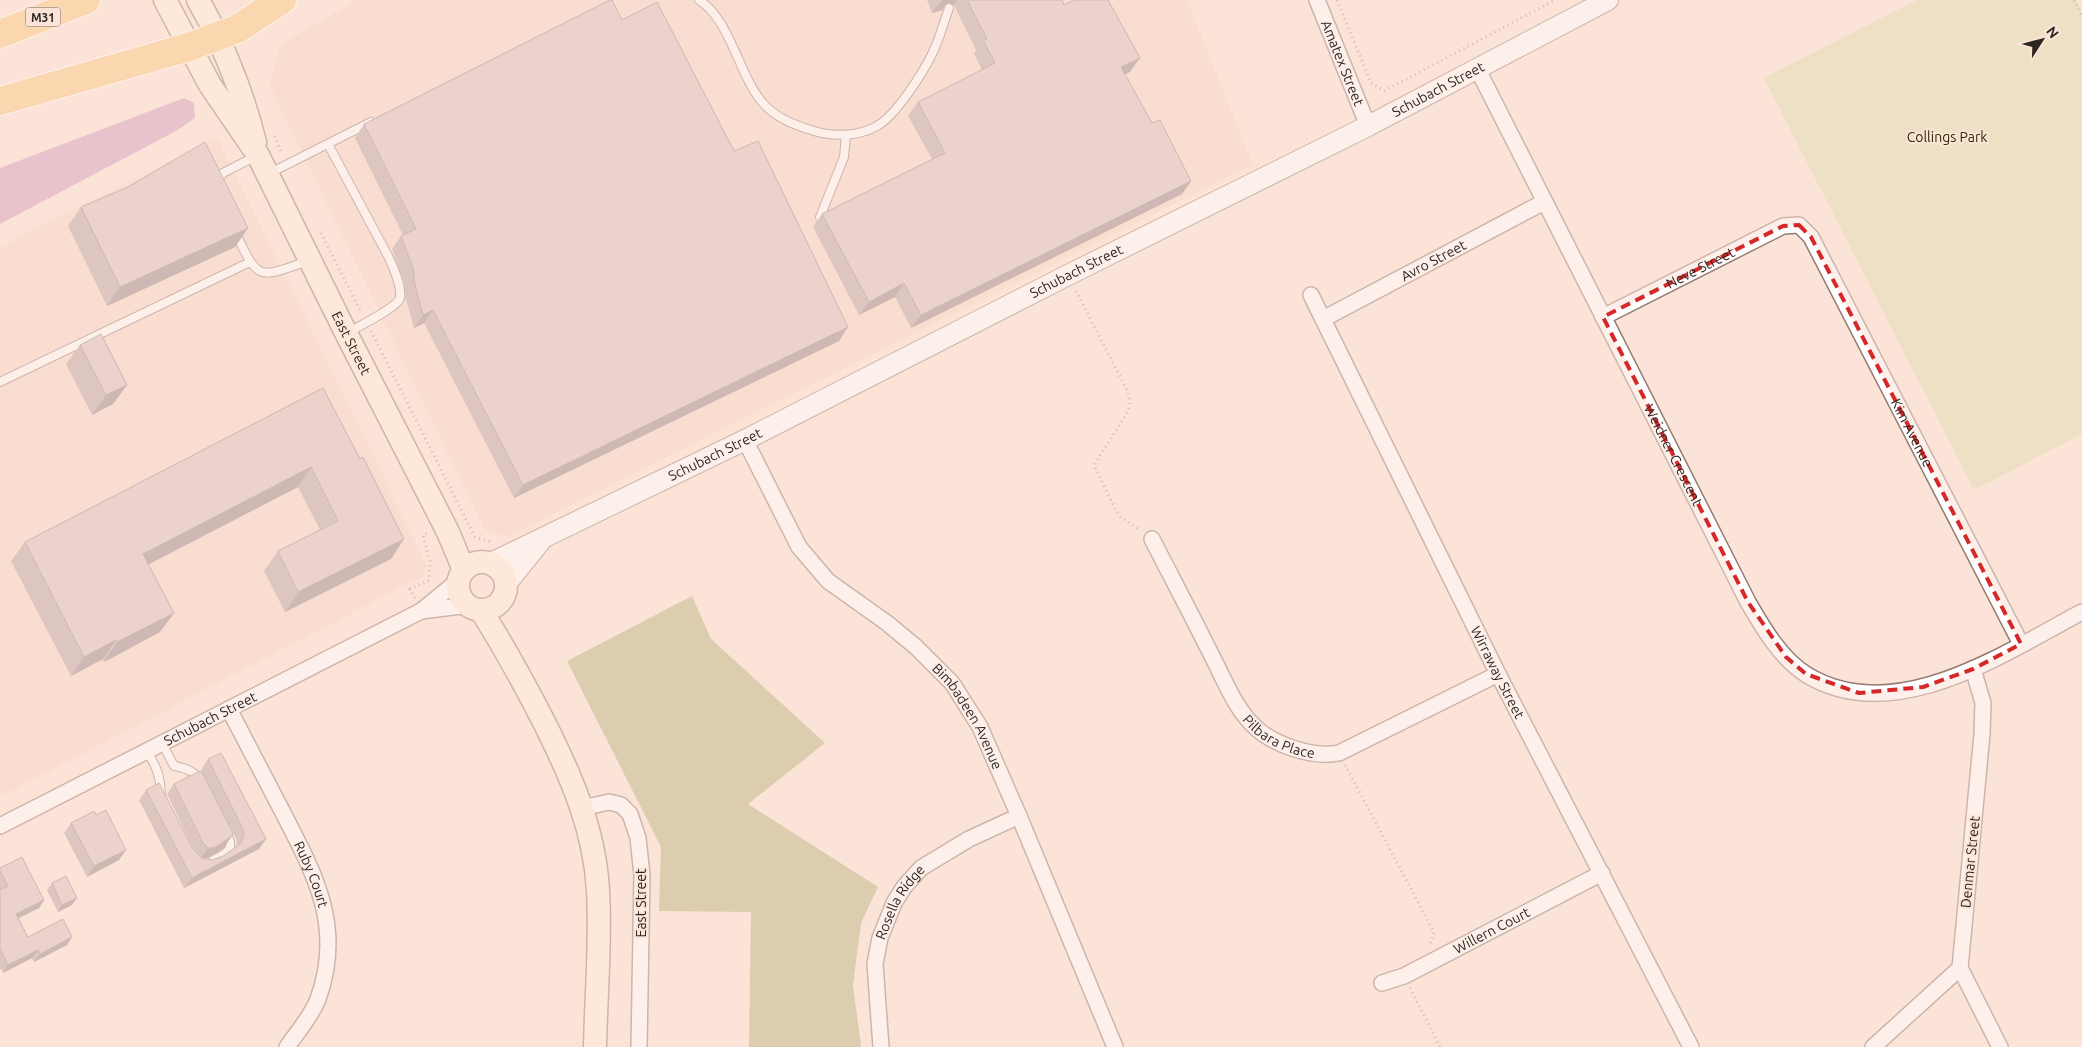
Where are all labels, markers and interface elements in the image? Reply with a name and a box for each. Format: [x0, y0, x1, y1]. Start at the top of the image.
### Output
road number: M31 [26, 8, 60, 26]
north arrow [2017, 15, 2067, 65]
street label: Amatex Street [1318, 18, 1367, 109]
text: N [2043, 23, 2062, 41]
street label: Schubach Street [1389, 58, 1487, 120]
park label: Collings Park [1907, 129, 1987, 145]
street label: Avro Street [1398, 236, 1469, 284]
street label: Schubach Street [1027, 241, 1126, 301]
street label: Neve Street [1663, 244, 1738, 292]
street label: East Street [329, 309, 374, 378]
street label: Kim Avenue [1888, 396, 1936, 470]
street label: Weidner Crescent [1641, 402, 1706, 509]
street label: Schubach Street [666, 425, 765, 484]
street label: Wirraway Street [1468, 623, 1528, 722]
street label: Bimbadeen Avenue [929, 660, 1005, 772]
street label: Schubach Street [161, 688, 260, 749]
street label: Pilbara Place [1239, 712, 1316, 761]
street label: Denmar Street [1957, 815, 1983, 909]
street label: Ruby Court [291, 838, 332, 910]
street label: Rosella Ridge [872, 861, 928, 942]
street label: East Street [633, 868, 649, 937]
street label: Willern Court [1451, 904, 1533, 957]

